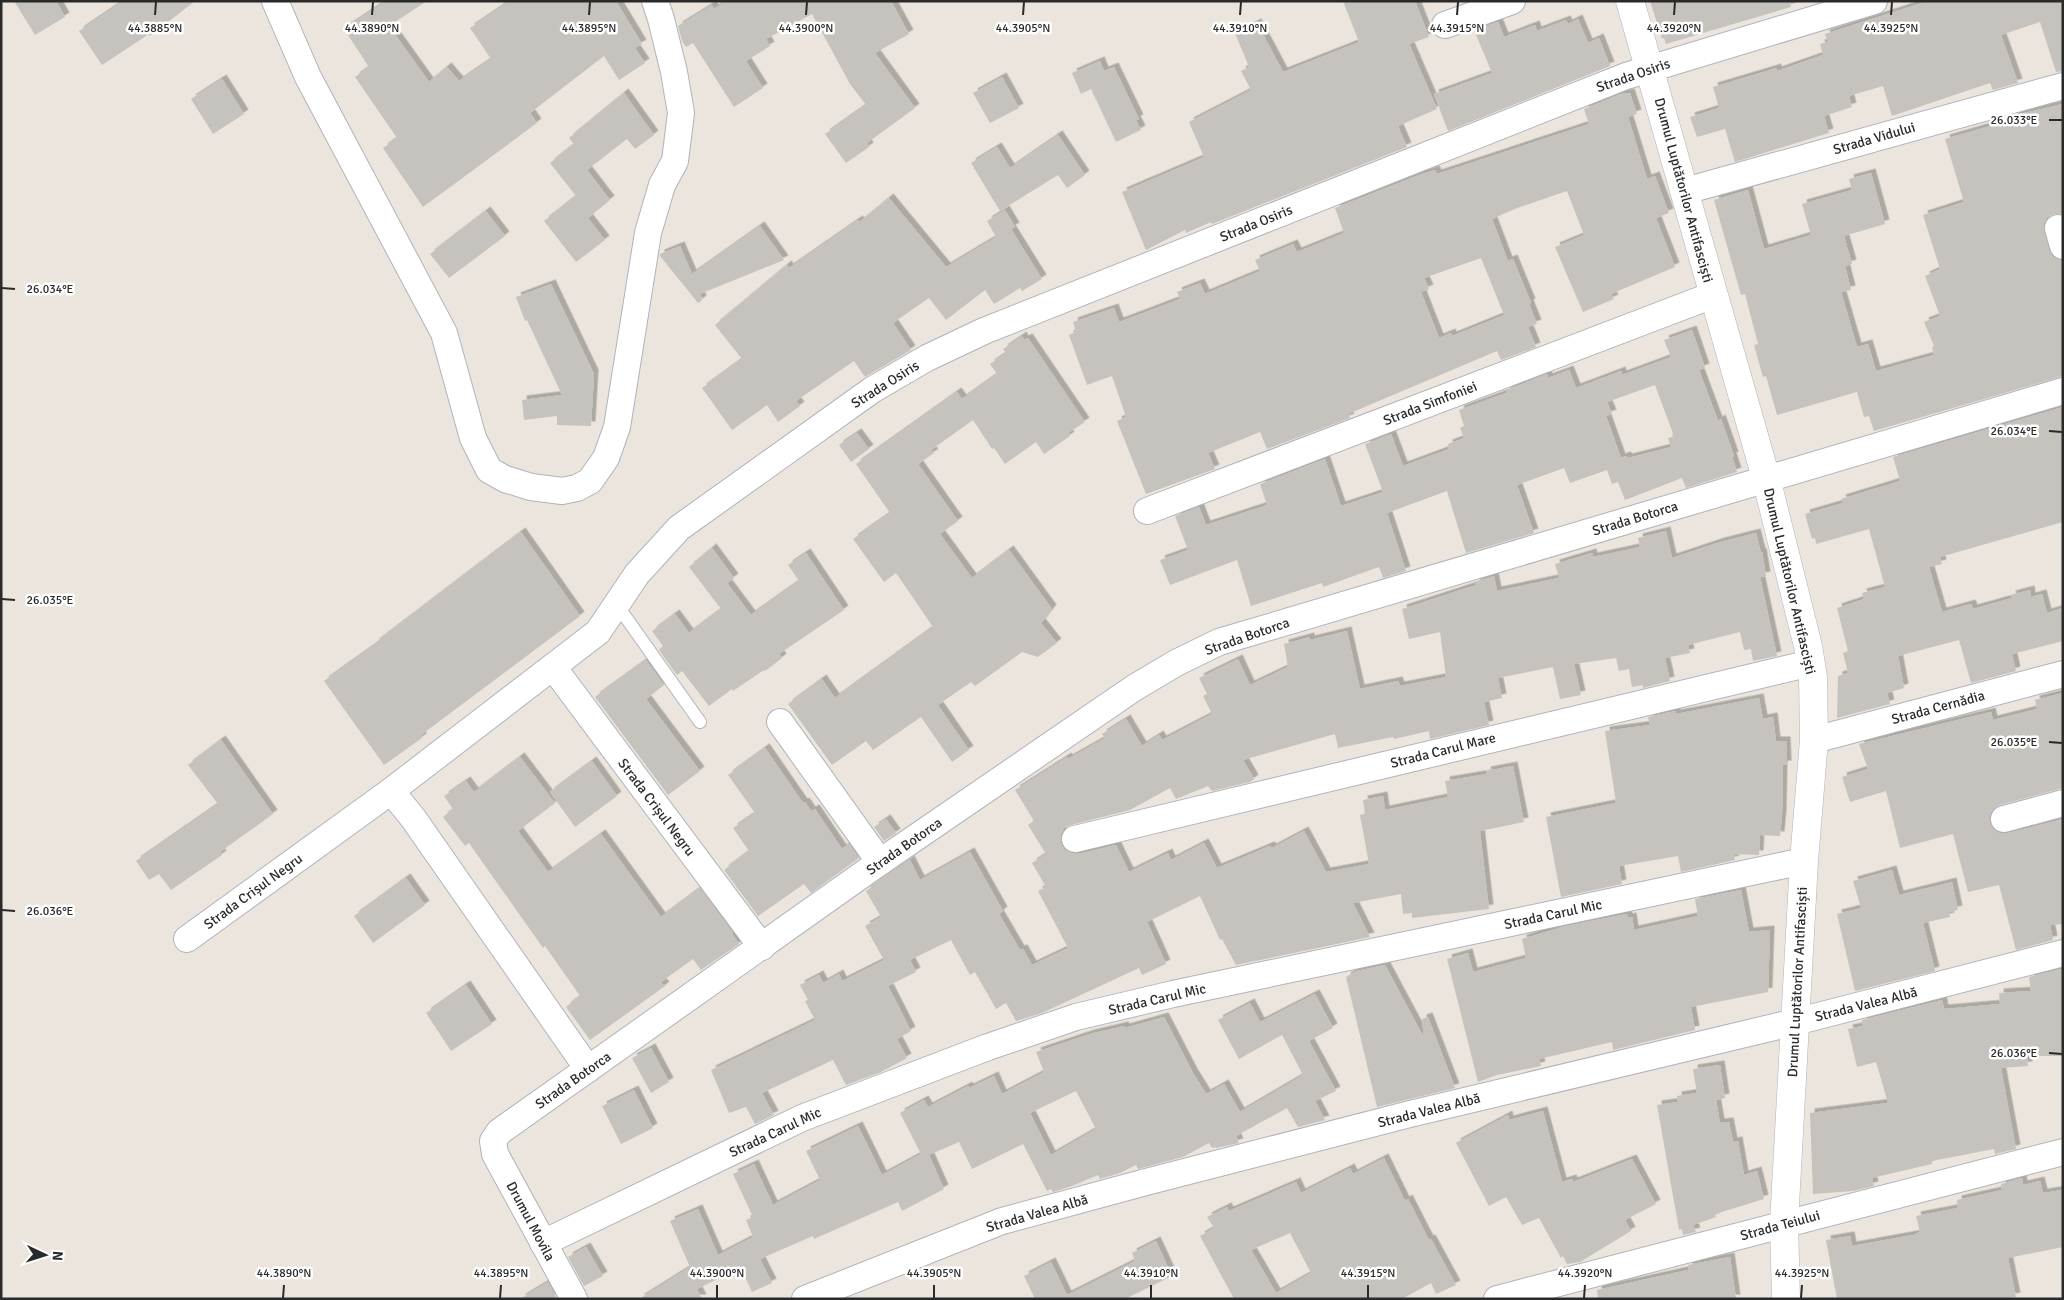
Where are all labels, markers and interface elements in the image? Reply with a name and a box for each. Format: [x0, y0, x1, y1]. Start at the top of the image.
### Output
text: 44.3885°N [128, 21, 182, 36]
text: 44.3890°N [345, 21, 399, 36]
text: 44.3895°N [562, 21, 616, 36]
text: 44.3900°N [779, 21, 833, 36]
text: 44.3905°N [996, 21, 1050, 36]
text: 44.3910°N [1213, 21, 1267, 36]
text: 44.3915°N [1430, 21, 1484, 36]
text: 44.3920°N [1647, 21, 1701, 36]
text: 44.3925°N [1864, 21, 1918, 36]
street label: Strada Osiris [1594, 55, 1672, 96]
street label: Drumul Luptătorilor Antifasciști [1651, 96, 1716, 284]
text: 26.033°E [1991, 113, 2038, 128]
street label: Strada Vidului [1831, 119, 1917, 158]
street label: Strada Osiris [1217, 201, 1295, 246]
text: 26.034°E [27, 282, 74, 297]
street label: Strada Osiris [848, 357, 922, 412]
street label: Strada Simfoniei [1381, 378, 1480, 429]
text: 26.034°E [1991, 424, 2038, 439]
street label: Drumul Luptătorilor Antifasciști [1760, 486, 1819, 676]
street label: Strada Botorca [1590, 497, 1680, 540]
text: 26.035°E [27, 593, 74, 608]
street label: Strada Botorca [1202, 614, 1292, 659]
street label: Strada Cernădia [1890, 687, 1987, 728]
street label: Strada Carul Mare [1389, 729, 1498, 772]
text: 26.035°E [1991, 735, 2038, 750]
street label: Strada Crișul Negru [614, 755, 699, 859]
street label: Strada Botorca [863, 814, 945, 879]
street label: Strada Crișul Negru [201, 850, 306, 933]
street label: Drumul Luptătorilor Antifasciști [1784, 886, 1811, 1078]
street label: Strada Carul Mic [1503, 896, 1604, 933]
text: 26.036°E [27, 904, 74, 919]
street label: Strada Carul Mic [1107, 980, 1208, 1019]
street label: Strada Valea Albă [1813, 984, 1919, 1025]
text: 26.036°E [1991, 1046, 2038, 1061]
street label: Strada Botorca [532, 1048, 614, 1113]
street label: Strada Valea Albă [1376, 1090, 1482, 1131]
street label: Strada Carul Mic [727, 1104, 824, 1161]
street label: Drumul Movila [502, 1179, 559, 1264]
street label: Strada Valea Albă [984, 1191, 1090, 1236]
street label: Strada Teiului [1738, 1207, 1822, 1244]
north arrow [20, 1230, 70, 1280]
text: N [49, 1250, 66, 1261]
text: 44.3890°N [257, 1266, 311, 1281]
text: 44.3895°N [474, 1266, 528, 1281]
text: 44.3900°N [690, 1266, 744, 1281]
text: 44.3905°N [907, 1266, 961, 1281]
text: 44.3910°N [1124, 1266, 1178, 1281]
text: 44.3915°N [1341, 1266, 1395, 1281]
text: 44.3920°N [1558, 1266, 1612, 1281]
text: 44.3925°N [1775, 1266, 1829, 1281]

